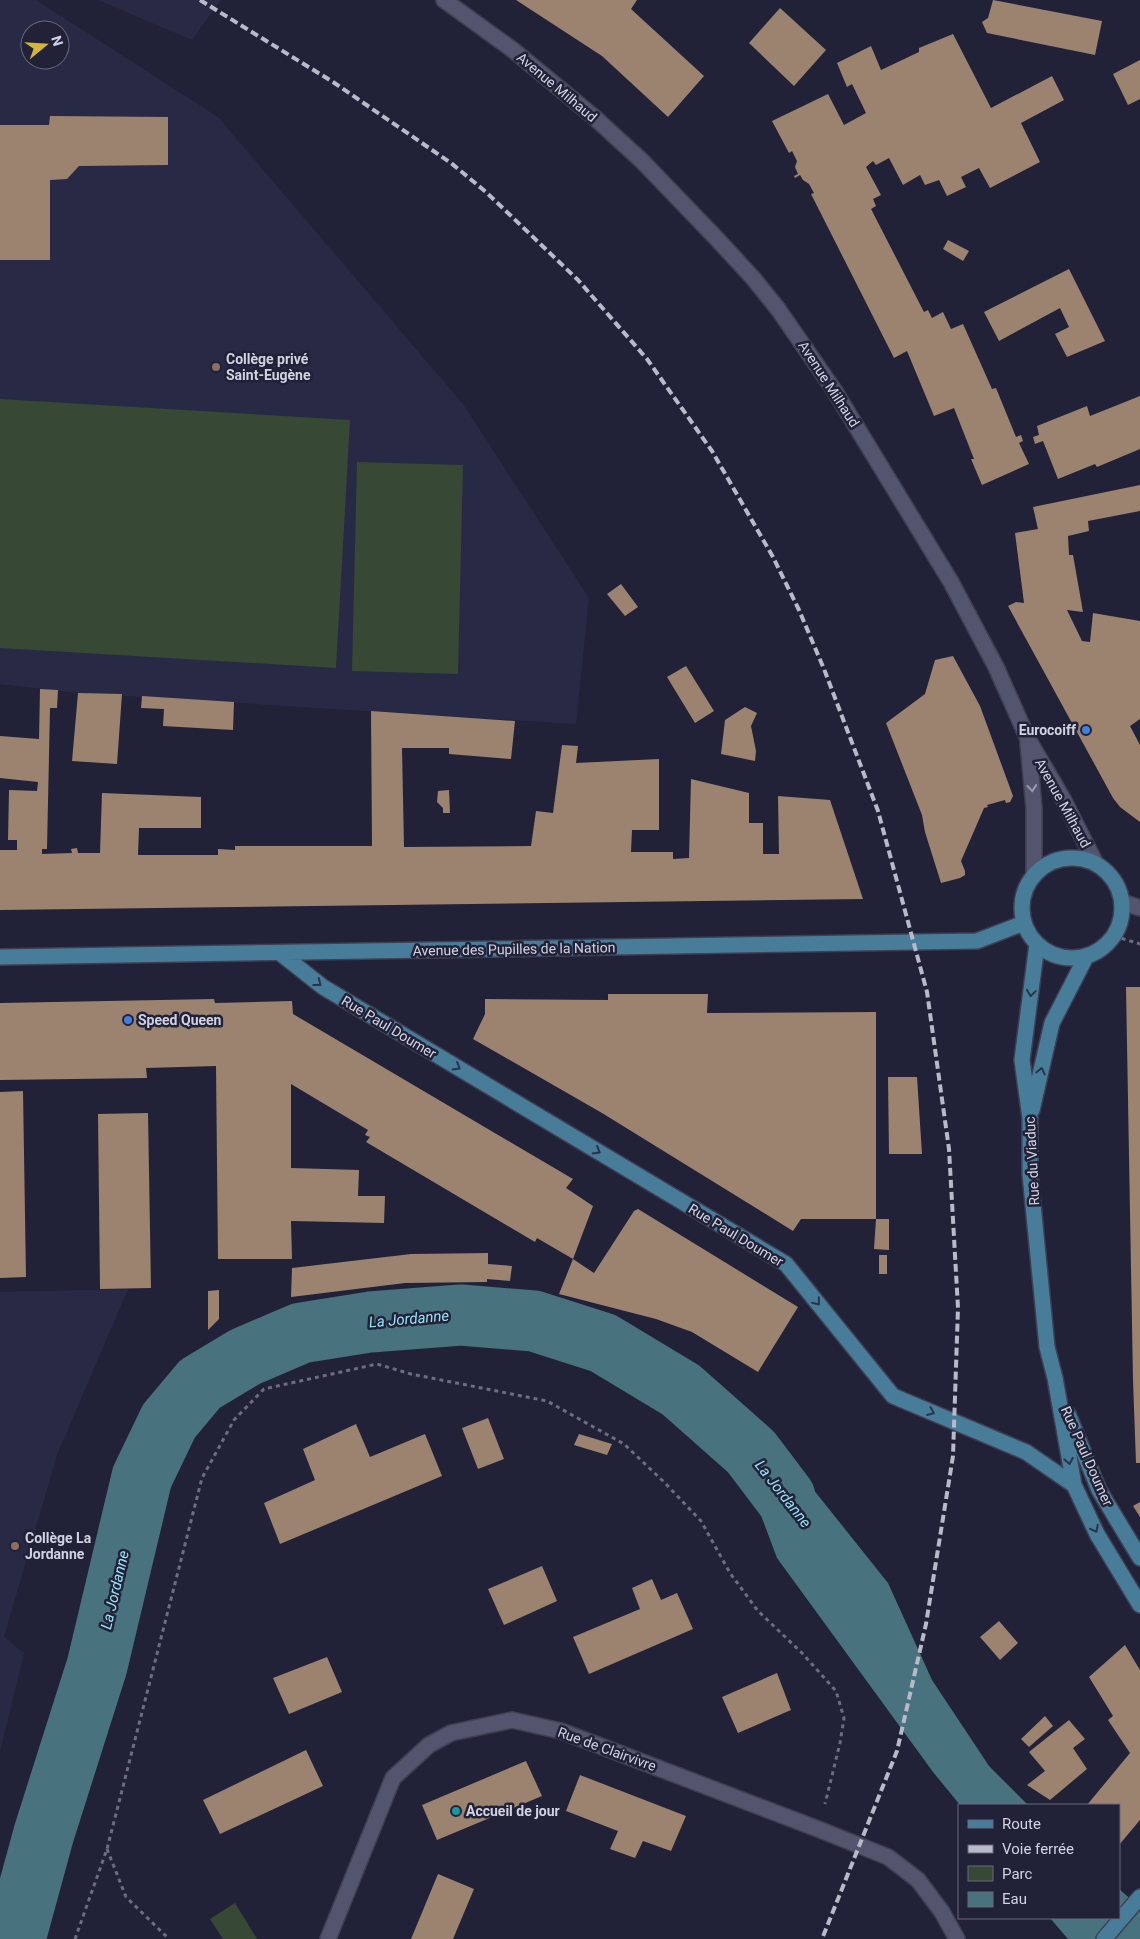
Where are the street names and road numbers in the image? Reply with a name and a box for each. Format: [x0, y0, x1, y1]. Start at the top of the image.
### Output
street label: Avenue Milhaud [514, 49, 600, 125]
street label: Avenue Milhaud [795, 338, 863, 430]
street label: Avenue Milhaud [1032, 756, 1094, 850]
street label: Avenue des Pupilles de la Nation [413, 939, 615, 959]
street label: Rue Paul Doumer [339, 992, 439, 1062]
street label: Rue du Viaduc [1022, 1116, 1042, 1206]
street label: Rue Paul Doumer [686, 1200, 786, 1270]
street label: Rue Paul Doumer [1058, 1404, 1116, 1509]
street label: Rue de Clairvivre [556, 1724, 658, 1774]

